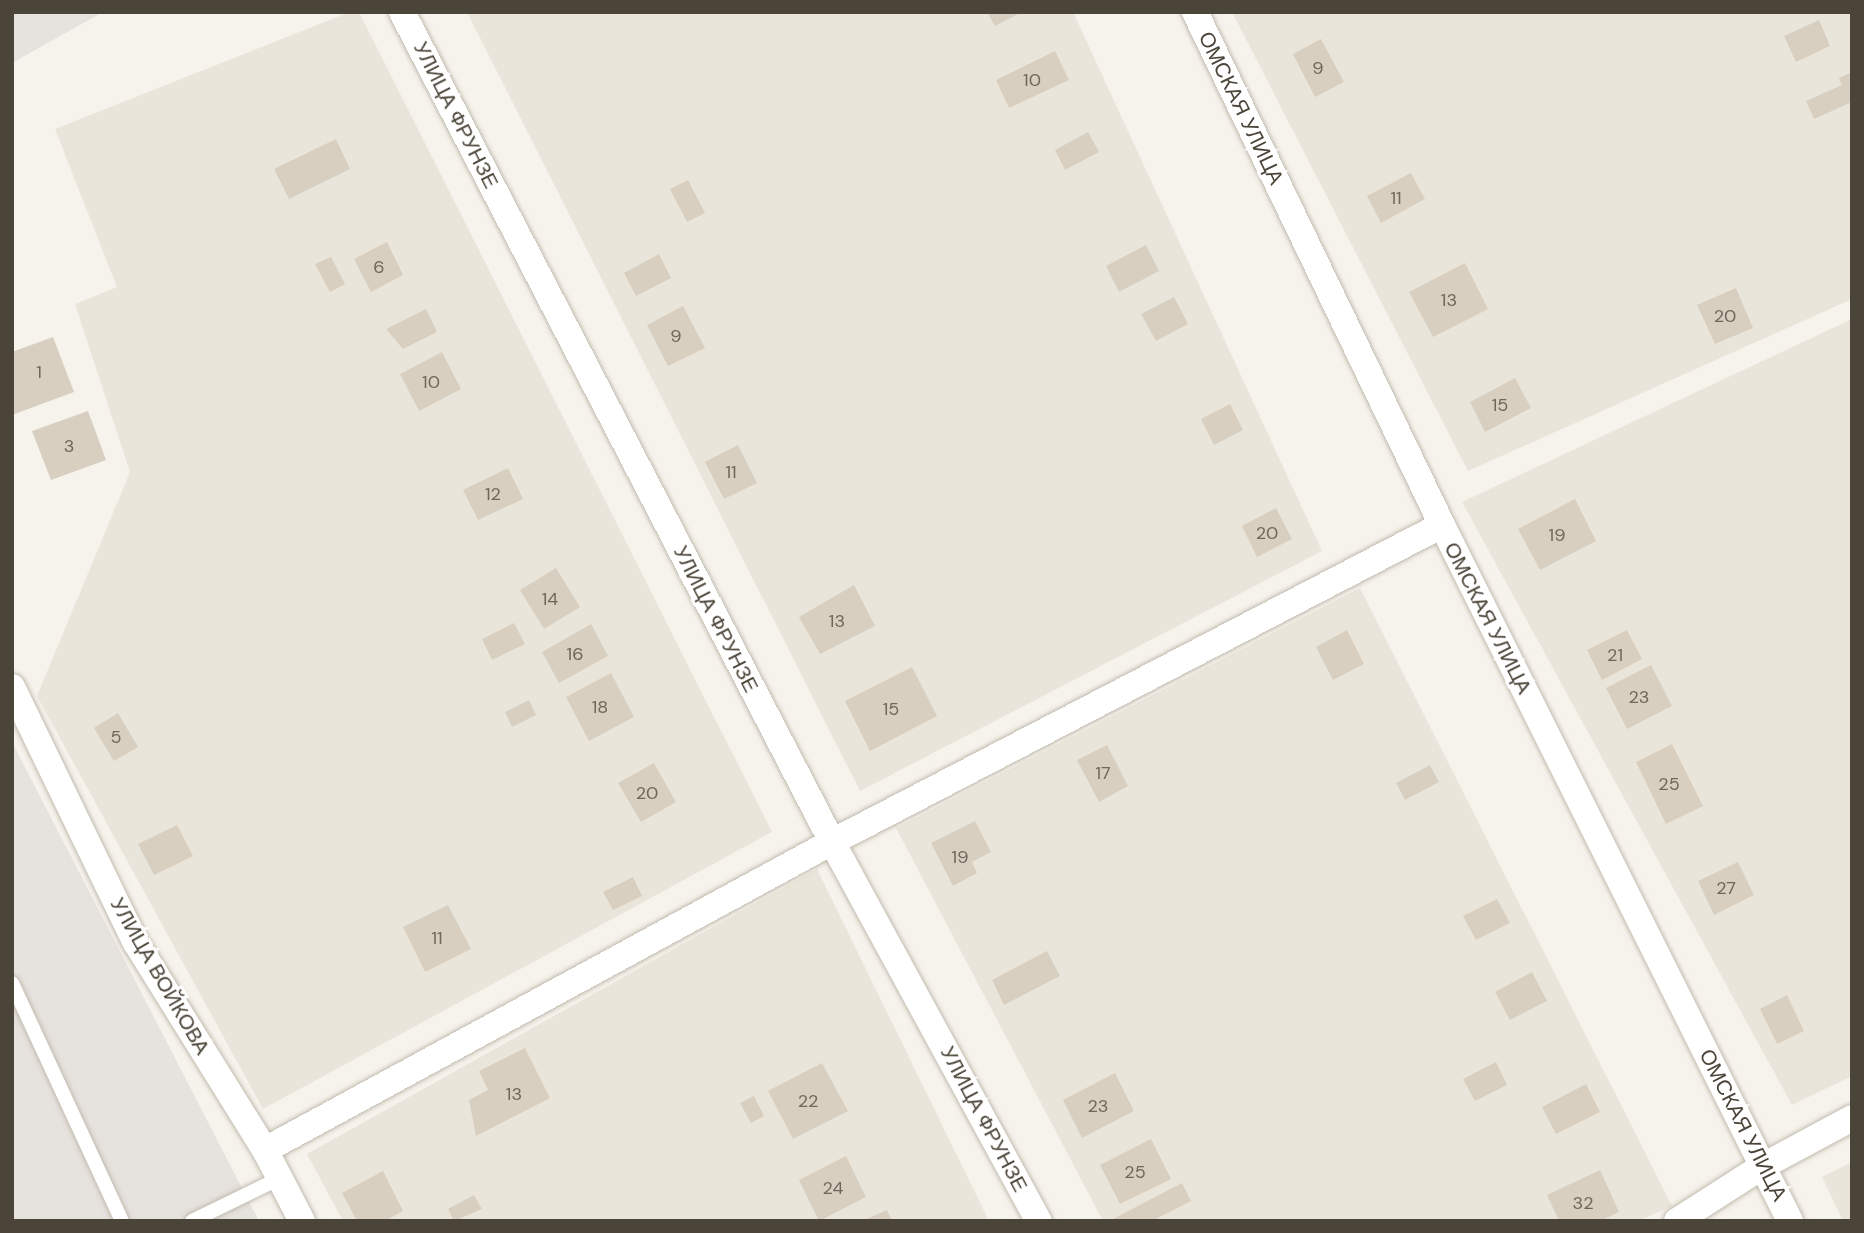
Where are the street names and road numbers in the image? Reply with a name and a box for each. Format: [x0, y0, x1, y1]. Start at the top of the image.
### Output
street label: ОМСКАЯ УЛИЦА [1193, 27, 1289, 189]
street label: УЛИЦА ФРУНЗЕ [408, 37, 504, 193]
street label: ОМСКАЯ УЛИЦА [1439, 538, 1537, 698]
street label: УЛИЦА ФРУНЗЕ [668, 541, 764, 697]
street label: УЛИЦА ВОЙКОВА [105, 893, 215, 1059]
street label: УЛИЦА ФРУНЗЕ [935, 1042, 1033, 1196]
street label: ОМСКАЯ УЛИЦА [1694, 1045, 1792, 1205]

